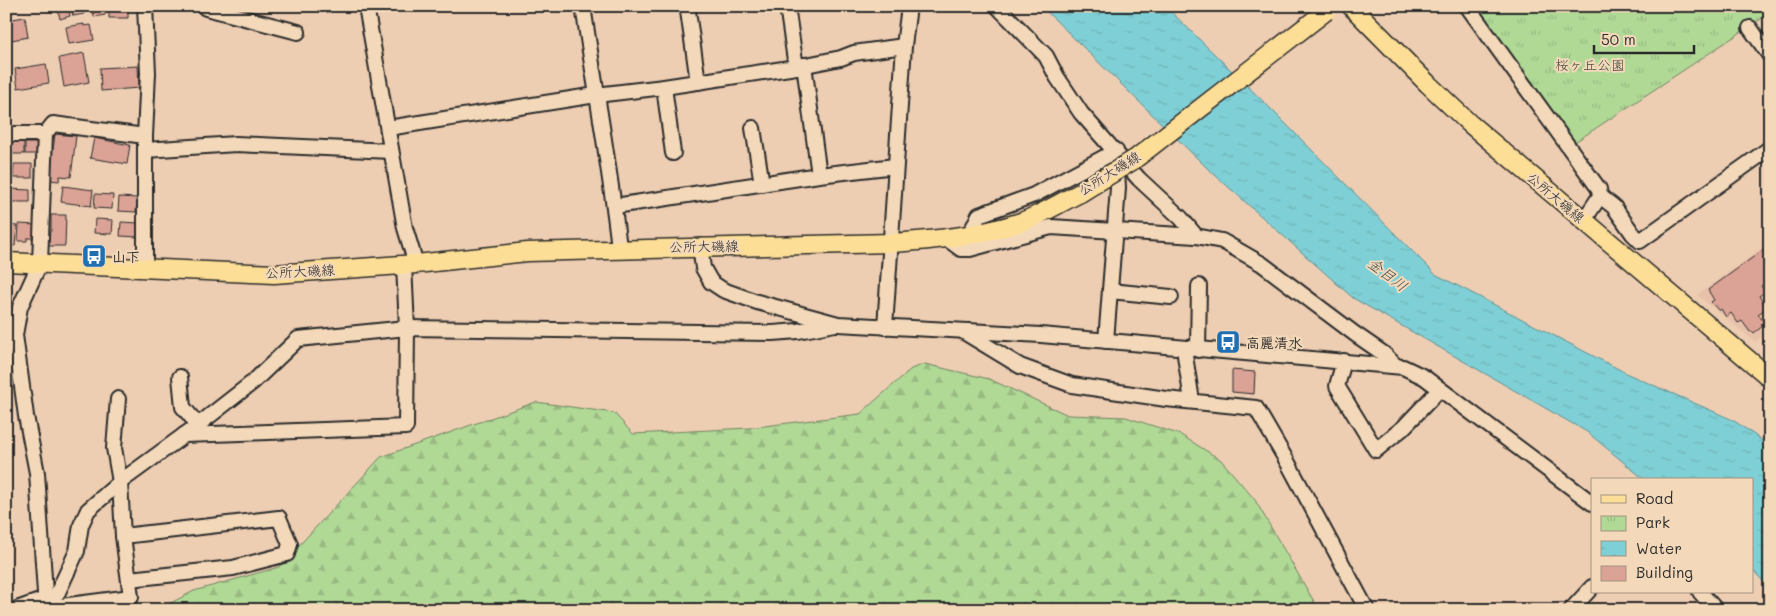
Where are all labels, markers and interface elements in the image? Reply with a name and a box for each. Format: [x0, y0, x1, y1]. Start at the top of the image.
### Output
scale bar [1594, 22, 1694, 54]
text: 50 m [1601, 29, 1636, 49]
park label: 桜ヶ丘公園 [1555, 55, 1625, 74]
street label: 公所大磯線 [1074, 146, 1144, 200]
street label: 公所大磯線 [1523, 167, 1589, 227]
street label: 公所大磯線 [669, 236, 739, 256]
bus stop icon: 山下 [81, 243, 107, 269]
place label: 山下 [112, 247, 140, 266]
water label: 金目川 [1364, 252, 1412, 296]
street label: 公所大磯線 [265, 260, 335, 282]
bus stop icon: 高麗清水 [1215, 329, 1241, 355]
place label: 高麗清水 [1246, 333, 1303, 352]
legend [1591, 478, 1754, 594]
text: Road [1636, 488, 1673, 508]
text: Park [1636, 512, 1670, 532]
text: Water [1636, 538, 1682, 558]
text: Building [1636, 562, 1693, 582]

